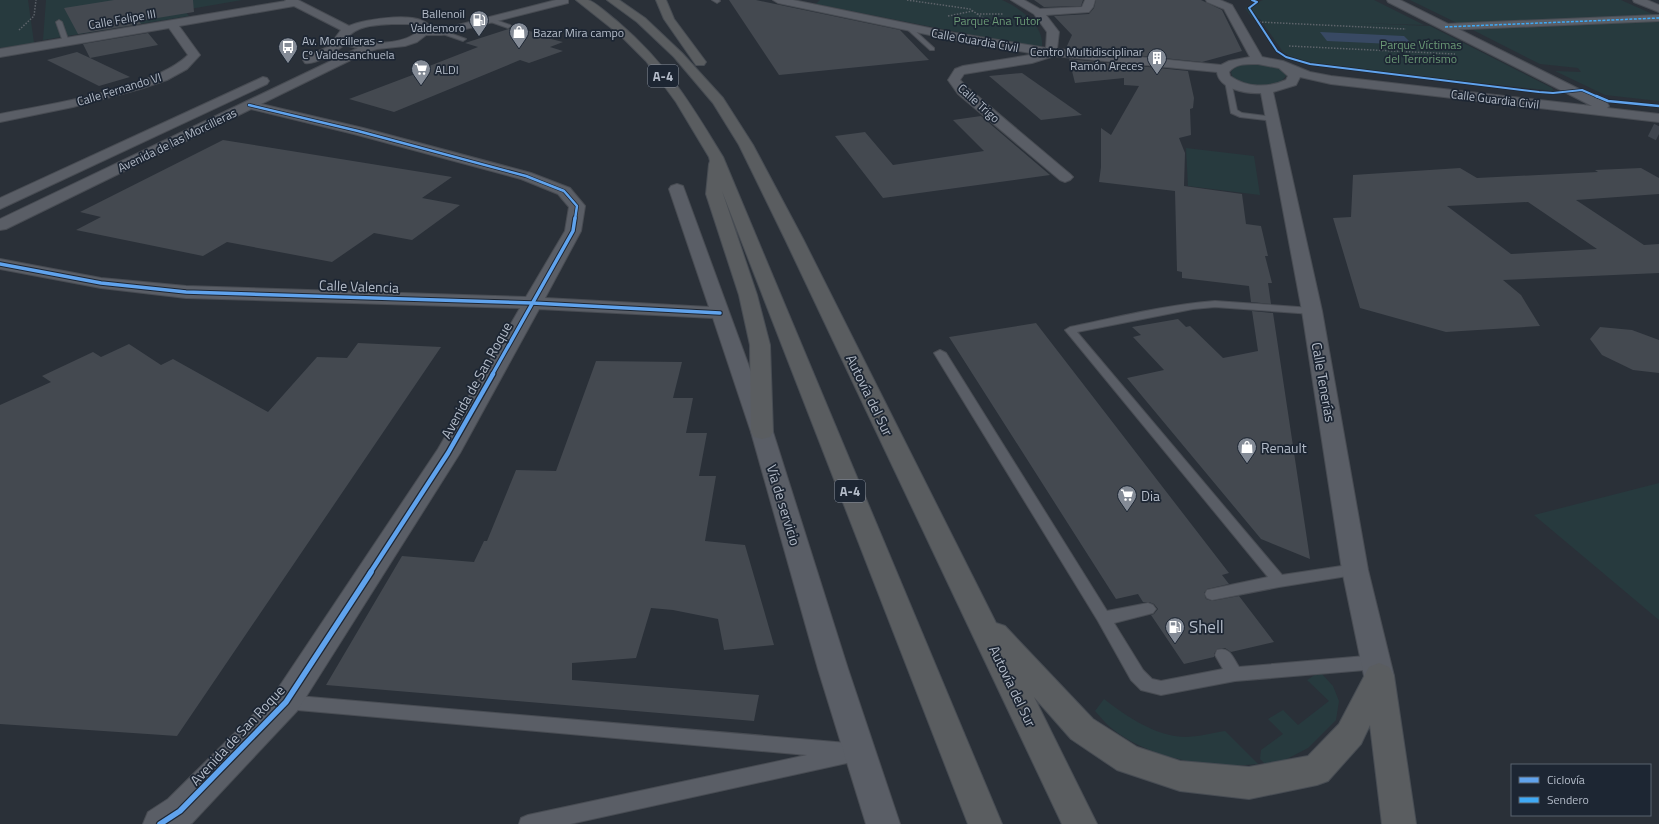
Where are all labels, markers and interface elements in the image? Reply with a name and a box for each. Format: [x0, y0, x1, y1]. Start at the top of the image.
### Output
street label: Calle Felipe III [87, 4, 157, 34]
place label: Ballenoil Valdemoro [410, 4, 465, 37]
fuel station icon: Ballenoil Valdemoro [468, 9, 490, 37]
park label: Parque Ana Tutor [953, 11, 1041, 30]
shop icon: Bazar Mira campo [508, 21, 530, 49]
place label: Bazar Mira campo [533, 23, 624, 42]
street label: Calle Guardia Civil [930, 23, 1020, 57]
place label: Av. Morcilleras - Cº Valdesanchuela [302, 31, 395, 64]
park label: Parque Víctimas del Terrorismo [1380, 35, 1462, 68]
bus stop icon: Av. Morcilleras - Cº Valdesanchuela [277, 36, 299, 64]
place label: Centro Multidisciplinar Ramón Areces [1030, 42, 1143, 75]
building icon: Centro Multidisciplinar Ramón Areces [1146, 47, 1168, 75]
supermarket icon: ALDI [410, 58, 432, 86]
place label: ALDI [435, 60, 459, 79]
road number: A-4 [648, 65, 678, 87]
street label: Calle Fernando VI [74, 67, 164, 111]
street label: Calle Trigo [954, 79, 1004, 127]
street label: Calle Guardia Civil [1450, 84, 1540, 114]
street label: Avenida de las Morcilleras [114, 103, 240, 177]
street label: Calle Valencia [319, 274, 399, 298]
street label: Avenida de San Roque [435, 318, 517, 442]
street label: Calle Tenerías [1307, 341, 1341, 423]
street label: Autovía del Sur [841, 351, 899, 440]
shop icon: Renault [1236, 436, 1258, 464]
place label: Renault [1261, 437, 1307, 458]
street label: Vía de servicio [762, 462, 806, 548]
road number: A-4 [835, 480, 865, 502]
supermarket icon: Dia [1116, 484, 1138, 512]
place label: Dia [1141, 485, 1160, 506]
place label: Shell [1189, 614, 1224, 640]
fuel station icon: Shell [1164, 616, 1186, 644]
street label: Autovía del Sur [984, 642, 1042, 731]
street label: Avenida de San Roque [185, 680, 289, 790]
legend [1511, 764, 1651, 816]
text: Ciclovía [1547, 770, 1585, 789]
text: Sendero [1547, 790, 1589, 809]

